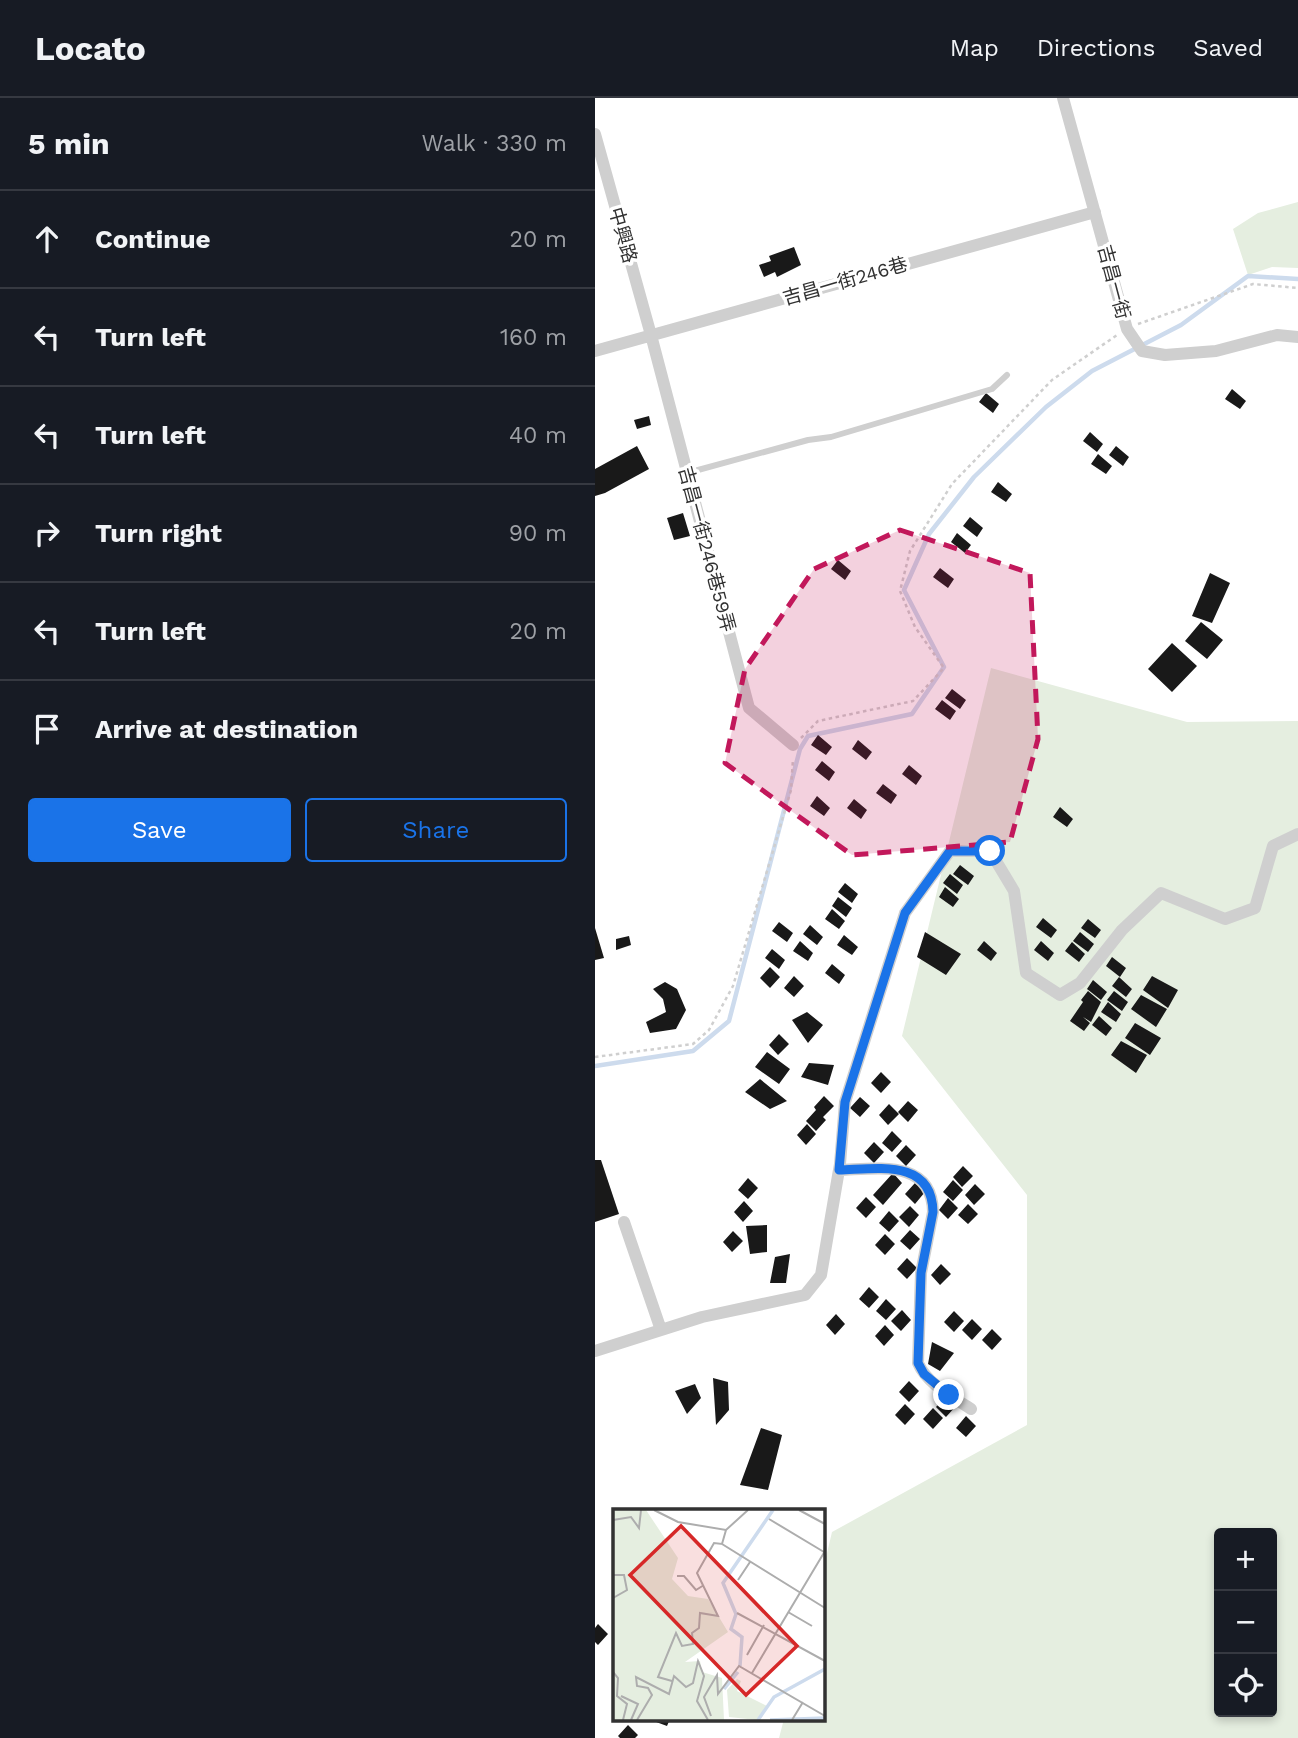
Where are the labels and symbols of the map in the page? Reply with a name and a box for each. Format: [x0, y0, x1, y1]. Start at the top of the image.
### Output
street label: 中興路 [604, 204, 642, 266]
street label: 吉昌一街 [1093, 242, 1135, 322]
street label: 吉昌一街246巷 [780, 252, 910, 310]
street label: 吉昌一街246巷59弄 [674, 464, 740, 634]
route start [974, 835, 1005, 866]
route end [933, 1379, 964, 1410]
inset map [613, 1509, 824, 1720]

